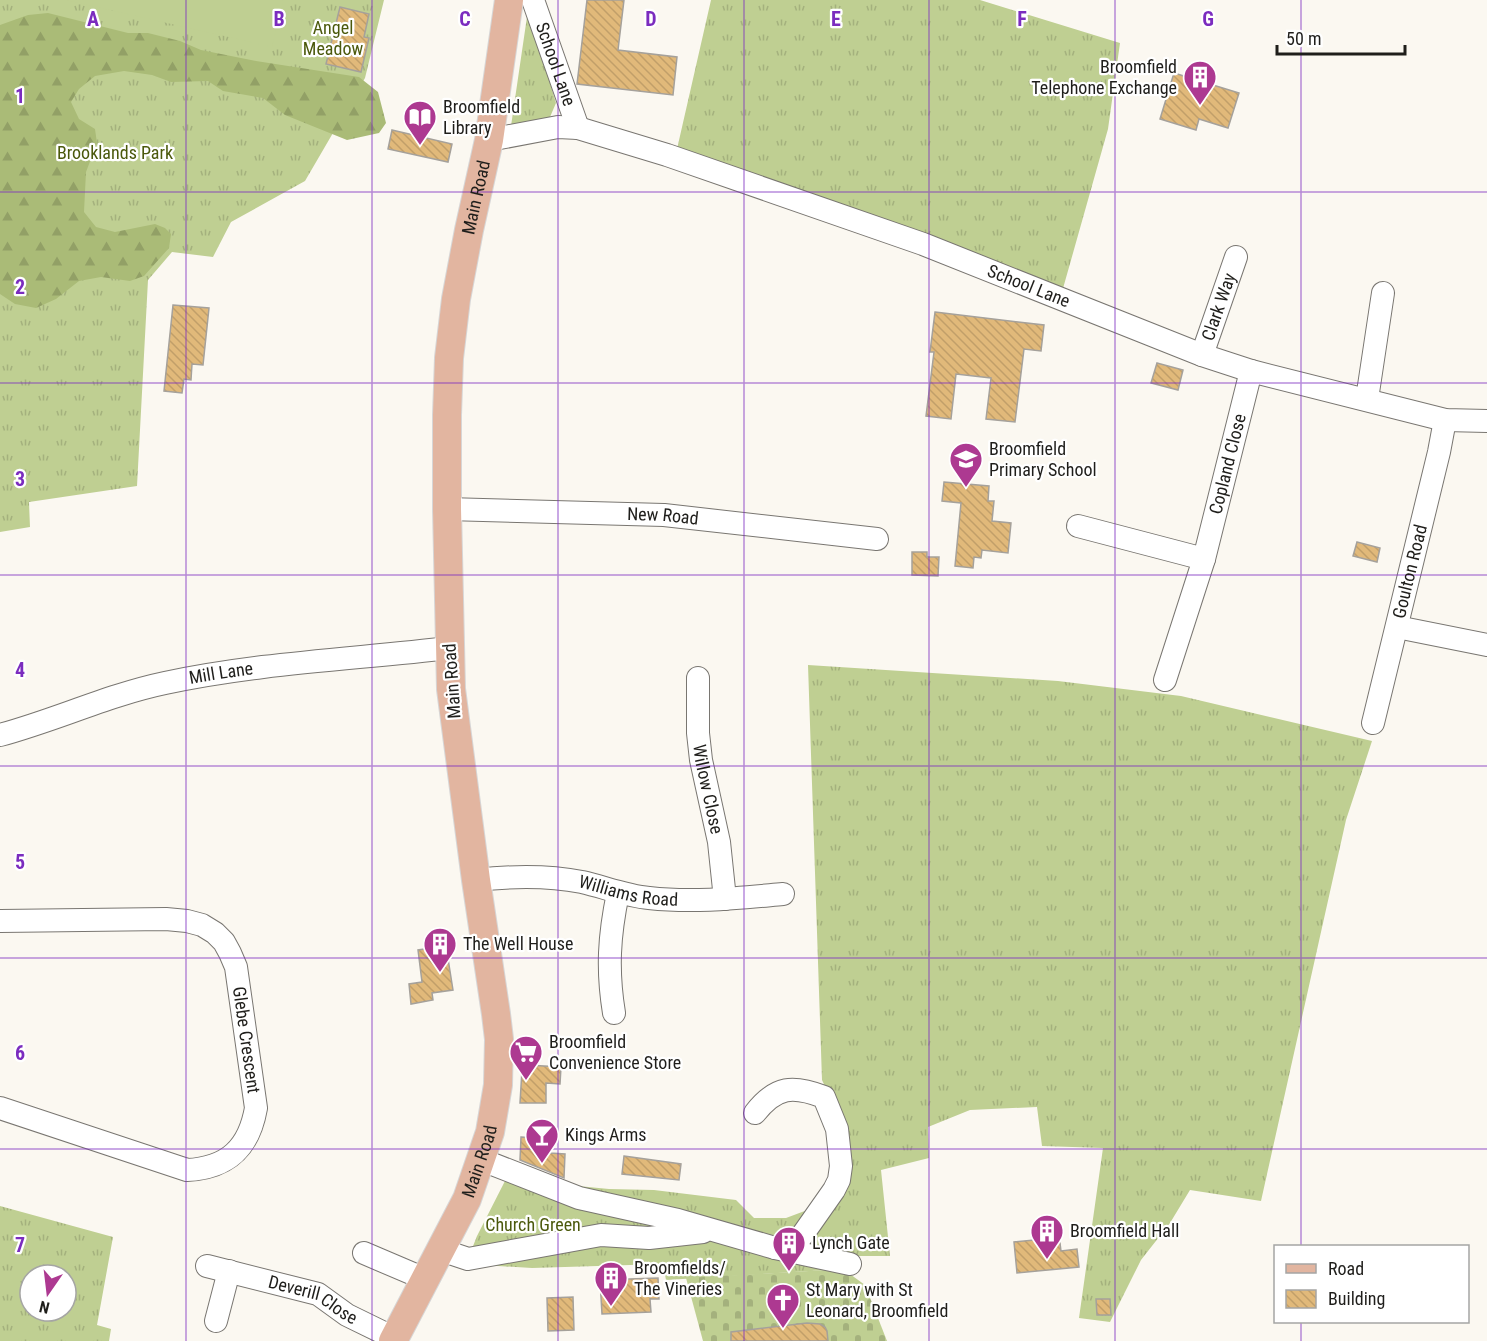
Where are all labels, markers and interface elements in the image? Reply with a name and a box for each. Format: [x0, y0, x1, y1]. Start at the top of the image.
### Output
text: A [87, 7, 99, 31]
text: B [273, 7, 285, 31]
text: C [459, 7, 471, 31]
text: D [645, 7, 657, 31]
text: E [831, 7, 841, 31]
text: F [1017, 7, 1027, 31]
text: G [1202, 7, 1214, 31]
park label: Angel Meadow [303, 17, 363, 59]
scale bar [1277, 18, 1404, 56]
street label: School Lane [532, 19, 580, 109]
text: 50 m [1286, 28, 1321, 49]
place label: Broomfield Telephone Exchange [1031, 56, 1177, 98]
building icon: Broomfield Telephone Exchange [1182, 59, 1218, 106]
text: 1 [15, 84, 25, 108]
place label: Broomfield Library [443, 96, 520, 138]
library icon: Broomfield Library [402, 99, 438, 146]
park label: Brooklands Park [57, 142, 173, 163]
street label: Main Road [457, 158, 494, 236]
street label: School Lane [985, 260, 1073, 311]
street label: Clark Way [1197, 270, 1240, 343]
text: 2 [15, 275, 25, 299]
street label: Copland Close [1205, 412, 1250, 516]
place label: Broomfield Primary School [989, 438, 1097, 480]
school or university icon: Broomfield Primary School [948, 441, 984, 488]
text: 3 [15, 467, 25, 491]
street label: New Road [627, 503, 700, 529]
street label: Goulton Road [1388, 522, 1431, 620]
street label: Main Road [438, 643, 465, 719]
street label: Mill Lane [187, 657, 254, 688]
text: 4 [15, 658, 25, 682]
street label: Willow Close [689, 743, 728, 836]
text: 5 [15, 850, 25, 874]
street label: Williams Road [577, 871, 678, 910]
building icon: The Well House [422, 926, 458, 973]
place label: The Well House [463, 933, 573, 954]
street label: Glebe Crescent [229, 985, 265, 1095]
place label: Broomfield Convenience Store [549, 1031, 681, 1073]
supermarket icon: Broomfield Convenience Store [508, 1034, 544, 1081]
text: 6 [15, 1041, 25, 1065]
bar icon: Kings Arms [524, 1117, 560, 1164]
street label: Main Road [457, 1124, 501, 1200]
place label: Kings Arms [565, 1124, 647, 1145]
building icon: Broomfield Hall [1029, 1213, 1065, 1260]
park label: Church Green [485, 1214, 581, 1235]
place label: Broomfield Hall [1070, 1220, 1179, 1241]
building icon: Lynch Gate [771, 1225, 807, 1272]
place label: Lynch Gate [812, 1232, 890, 1253]
text: 7 [15, 1233, 25, 1257]
legend [1274, 1245, 1469, 1323]
place label: Broomfields/ The Vineries [634, 1257, 726, 1299]
text: Road [1328, 1258, 1364, 1279]
building icon: Broomfields/ The Vineries [593, 1260, 629, 1307]
north arrow [18, 1263, 78, 1323]
street label: Deverill Close [266, 1271, 361, 1328]
place label: St Mary with St Leonard, Broomfield [806, 1279, 948, 1321]
church icon: St Mary with St Leonard, Broomfield [765, 1282, 801, 1329]
text: Building [1328, 1288, 1385, 1309]
text: N [37, 1297, 52, 1317]

